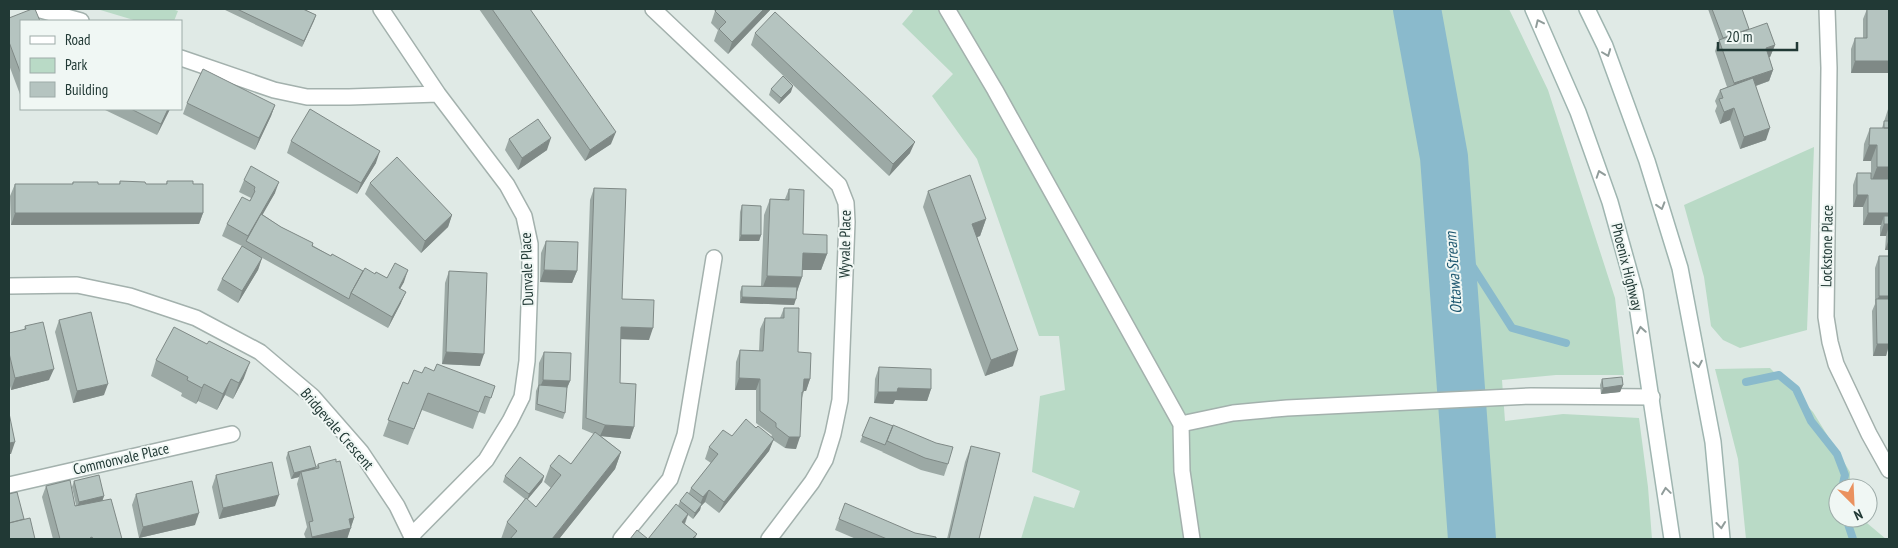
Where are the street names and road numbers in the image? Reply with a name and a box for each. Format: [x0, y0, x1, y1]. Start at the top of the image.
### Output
street label: Lockstone Place [1816, 205, 1837, 287]
street label: Wyvale Place [834, 210, 855, 278]
street label: Phoenix Highway [1607, 221, 1648, 313]
street label: Dunvale Place [516, 232, 537, 306]
street label: Bridgevale Crescent [297, 384, 378, 473]
street label: Commonvale Place [71, 438, 171, 479]

